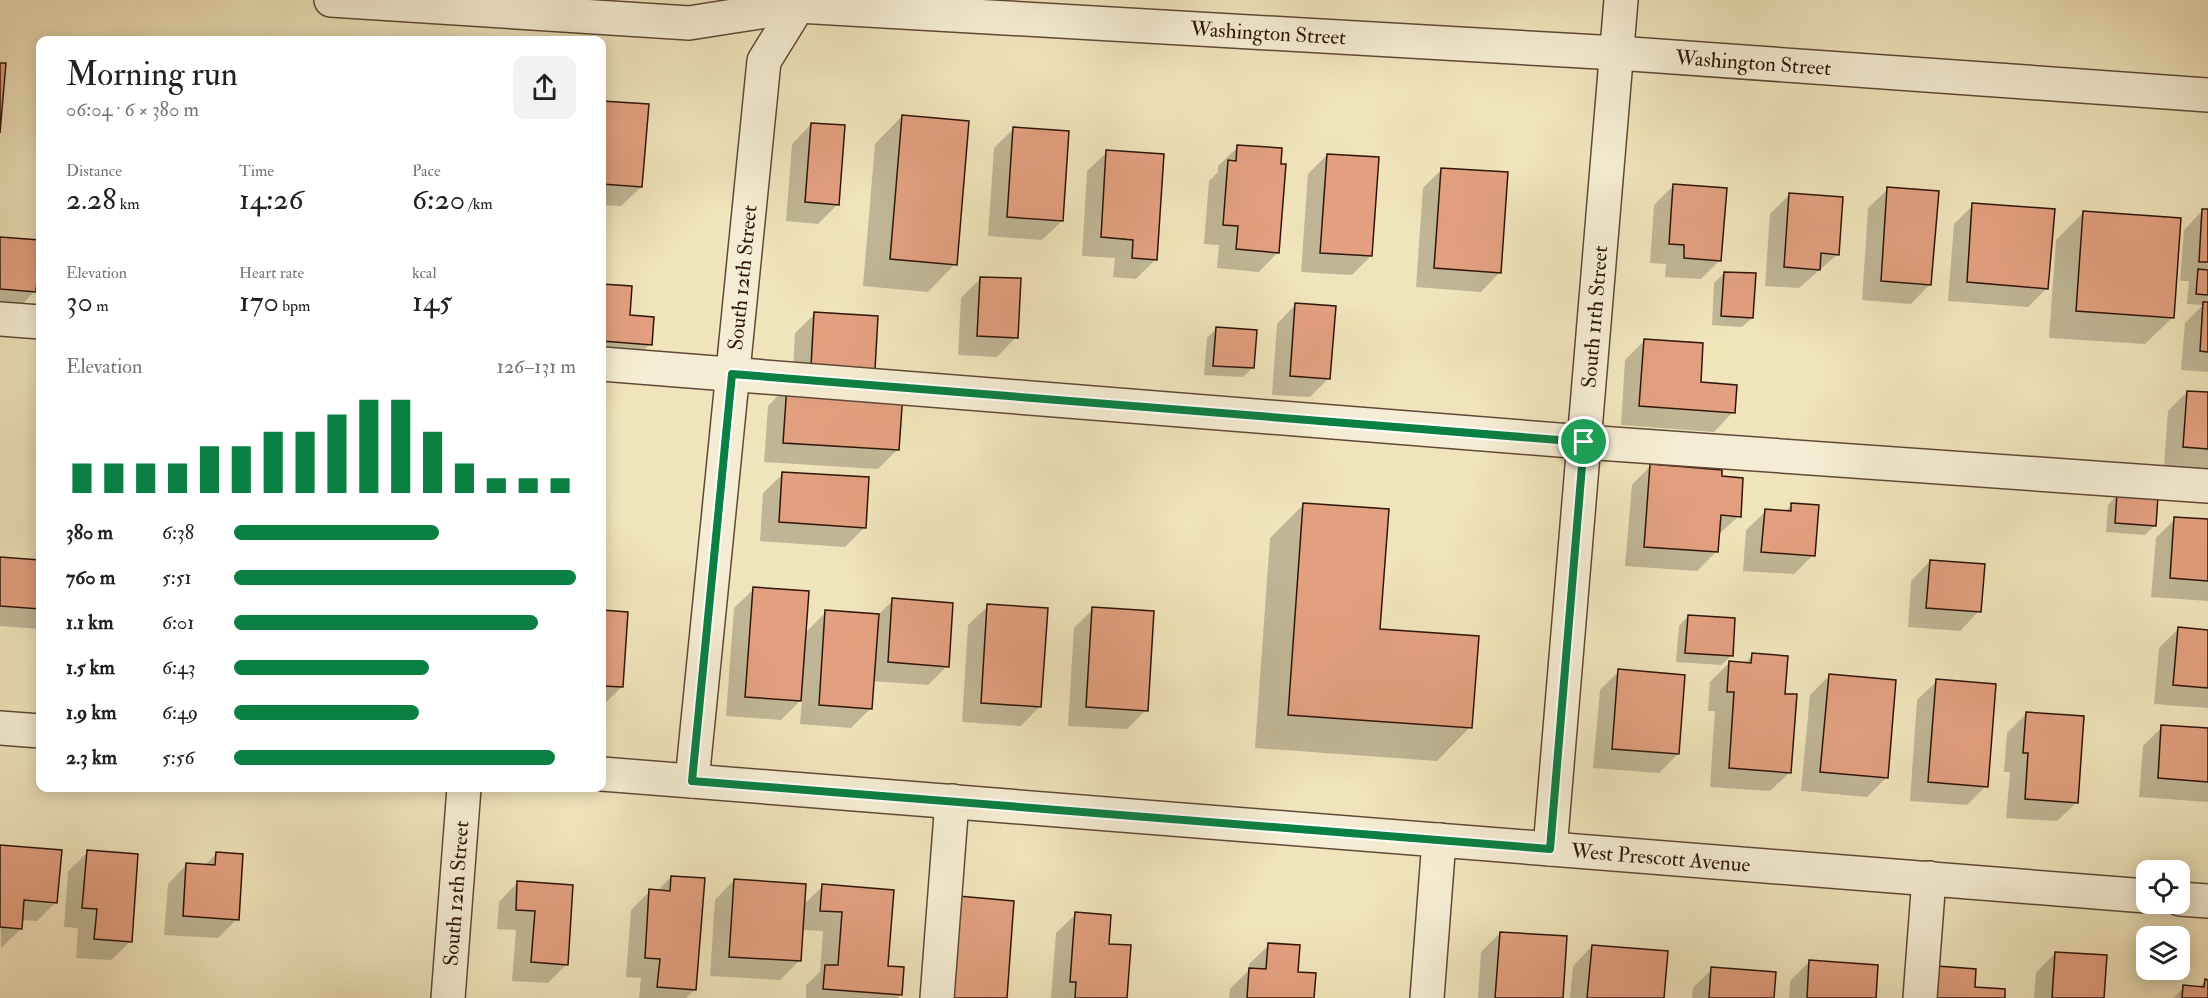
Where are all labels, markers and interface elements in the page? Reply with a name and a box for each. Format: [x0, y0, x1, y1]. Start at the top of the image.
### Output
street label: Washington Street [1189, 15, 1347, 51]
street label: Washington Street [1674, 44, 1832, 82]
text: Morning run [66, 54, 238, 95]
button: share [513, 56, 576, 119]
text: 06:04 · 6 × 380 m [66, 97, 199, 122]
text: Distance [66, 161, 122, 181]
text: Time [239, 161, 274, 181]
text: Pace [412, 161, 441, 181]
text: 2.28 [66, 181, 116, 218]
text: 14:26 [239, 181, 304, 218]
text: 6:20 [412, 181, 465, 218]
text: km [116, 194, 140, 214]
text: /km [465, 194, 493, 214]
street label: South 12th Street [722, 203, 763, 351]
street label: South 11th Street [1575, 244, 1614, 389]
text: Elevation [66, 263, 127, 283]
text: Heart rate [239, 263, 304, 283]
text: kcal [412, 263, 437, 283]
text: 30 [66, 283, 93, 320]
text: 170 [239, 283, 279, 320]
text: 145 [412, 283, 452, 320]
text: m [93, 296, 109, 316]
text: bpm [279, 296, 311, 316]
text: Elevation [66, 354, 142, 379]
text: 126–131 m [497, 354, 576, 379]
pin [1558, 416, 1609, 467]
icon: arrive [1567, 425, 1600, 458]
text: 380 m [66, 520, 113, 545]
text: 6:38 [162, 520, 194, 545]
text: 760 m [66, 565, 115, 590]
text: 5:51 [162, 565, 192, 590]
text: 1.1 km [66, 610, 113, 635]
text: 6:01 [162, 610, 194, 635]
text: 1.5 km [66, 655, 115, 680]
text: 6:43 [162, 655, 196, 680]
text: 1.9 km [66, 700, 117, 725]
text: 6:49 [162, 700, 198, 725]
text: 2.3 km [66, 745, 117, 770]
text: 5:56 [162, 745, 195, 770]
street label: South 12th Street [437, 819, 475, 967]
street label: West Prescott Avenue [1569, 837, 1752, 878]
map controls [2136, 860, 2190, 980]
button: locate [2136, 860, 2190, 914]
button: layers [2136, 926, 2190, 980]

